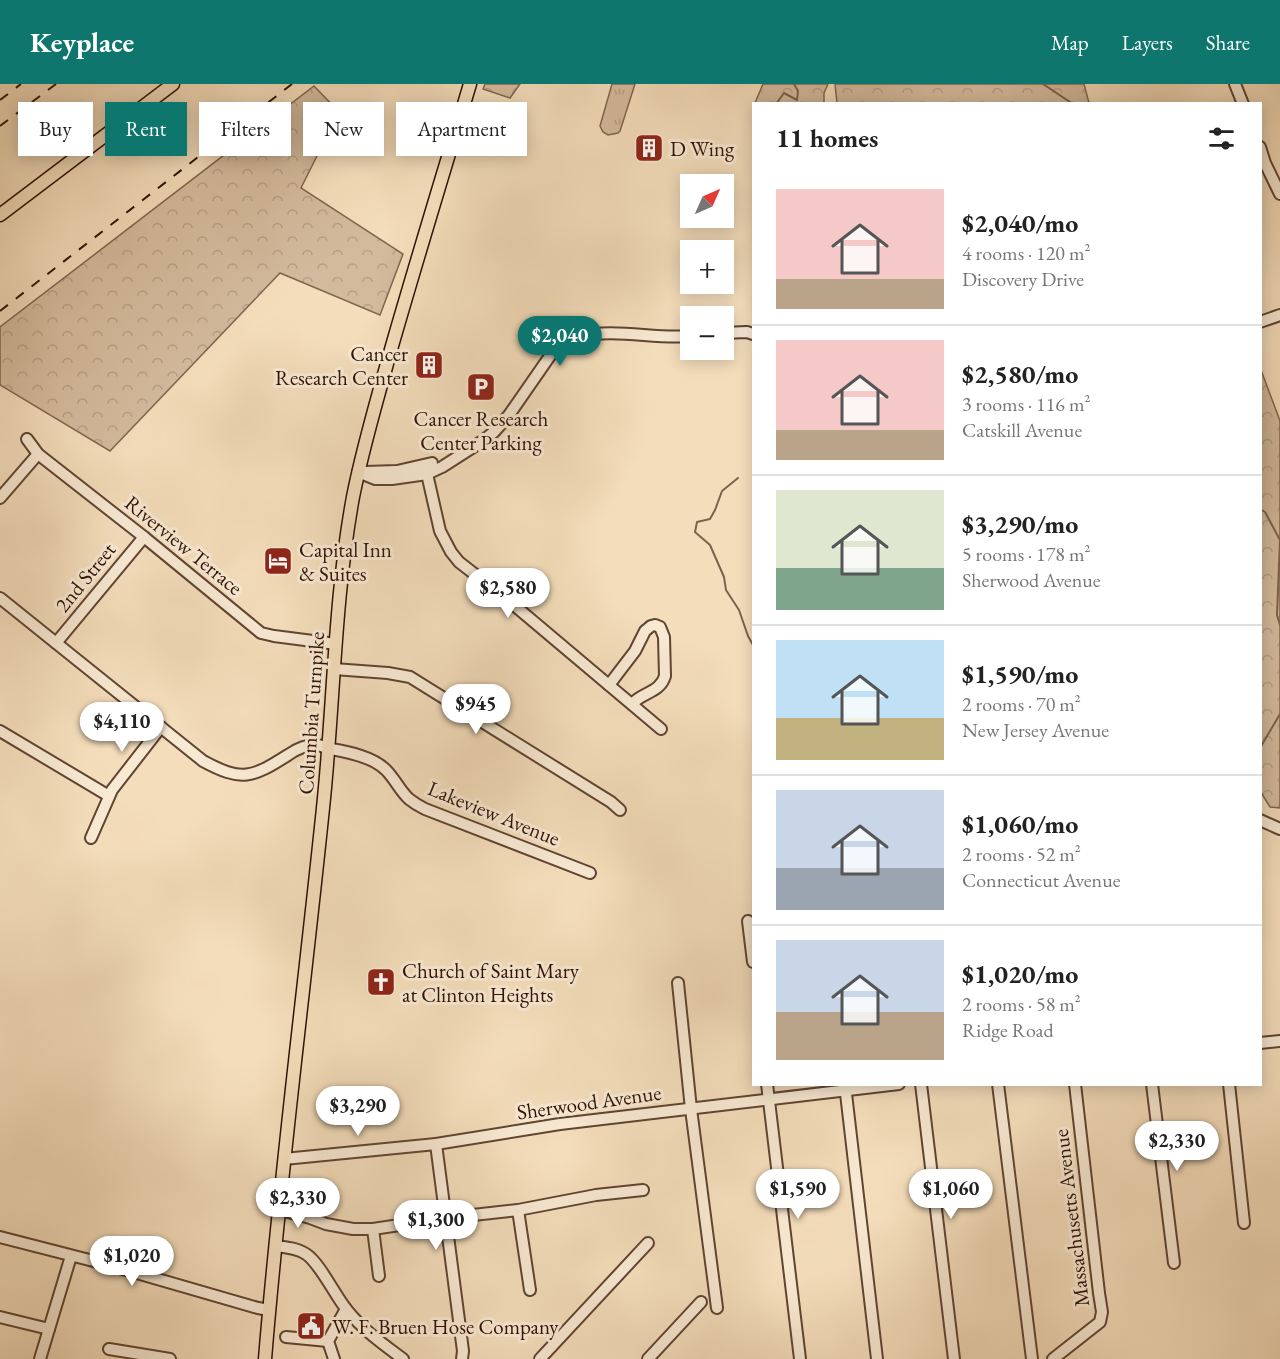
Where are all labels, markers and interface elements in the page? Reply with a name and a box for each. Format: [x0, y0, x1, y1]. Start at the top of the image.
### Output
text: Keyplace [30, 24, 134, 60]
text: Map [1051, 29, 1089, 56]
text: Layers [1122, 29, 1173, 56]
text: Share [1206, 29, 1250, 56]
chip: Buy [18, 102, 93, 156]
chip: Rent [105, 102, 187, 156]
chip: Filters [199, 102, 291, 156]
chip: New [303, 102, 384, 156]
chip: Apartment [396, 102, 527, 156]
text: 11 homes [776, 121, 878, 155]
icon: filters [1205, 122, 1238, 155]
building icon: D Wing [633, 132, 665, 164]
place label: D Wing [670, 135, 735, 162]
north arrow [680, 174, 734, 228]
map controls [680, 174, 734, 360]
text: $2,040/mo [962, 206, 1078, 240]
icon: home [824, 213, 896, 285]
button: + [680, 240, 734, 294]
text: 4 rooms · 120 m² [962, 240, 1090, 266]
text: Discovery Drive [962, 266, 1084, 292]
button: − [680, 306, 734, 360]
pin: $2,040 [511, 316, 609, 367]
text: $2,040 [532, 322, 588, 348]
place label: Cancer Research Center [275, 340, 408, 391]
building icon: Cancer Research Center [413, 349, 445, 381]
text: $2,580/mo [962, 357, 1078, 391]
icon: home [824, 364, 896, 436]
parking icon: Cancer Research Center Parking [465, 371, 497, 403]
text: 3 rooms · 116 m² [962, 391, 1090, 417]
place label: Cancer Research Center Parking [414, 405, 549, 456]
text: Catskill Avenue [962, 417, 1082, 443]
street label: Riverview Terrace [120, 489, 248, 601]
text: $3,290/mo [962, 507, 1078, 541]
icon: home [824, 514, 896, 586]
street label: 2nd Street [49, 536, 122, 617]
place label: Capital Inn & Suites [299, 536, 392, 587]
text: 5 rooms · 178 m² [962, 541, 1090, 567]
hotel icon: Capital Inn & Suites [262, 545, 294, 577]
text: Sherwood Avenue [962, 567, 1101, 593]
pin: $2,580 [459, 568, 557, 619]
text: $2,580 [480, 574, 536, 600]
street label: Columbia Turnpike [292, 631, 330, 795]
text: $1,590/mo [962, 657, 1078, 691]
icon: home [824, 664, 896, 736]
pin: $945 [440, 684, 512, 735]
text: $945 [456, 690, 496, 716]
text: 2 rooms · 70 m² [962, 691, 1081, 717]
pin: $4,110 [73, 702, 171, 753]
text: $4,110 [94, 708, 150, 734]
text: New Jersey Avenue [962, 717, 1109, 743]
street label: Lakeview Avenue [424, 774, 564, 852]
text: $1,060/mo [962, 807, 1078, 841]
icon: home [824, 814, 896, 886]
text: 2 rooms · 52 m² [962, 841, 1081, 867]
text: Connecticut Avenue [962, 867, 1121, 893]
place label: Church of Saint Mary at Clinton Heights [402, 957, 580, 1008]
text: $1,020/mo [962, 957, 1078, 991]
icon: home [824, 964, 896, 1036]
church icon: Church of Saint Mary at Clinton Heights [365, 966, 397, 998]
text: 2 rooms · 58 m² [962, 991, 1081, 1017]
text: Ridge Road [962, 1017, 1054, 1043]
street label: Sherwood Avenue [515, 1079, 663, 1125]
pin: $3,290 [309, 1086, 407, 1137]
text: $3,290 [330, 1092, 386, 1118]
pin: $2,330 [1128, 1121, 1226, 1172]
text: $2,330 [1149, 1127, 1205, 1153]
street label: Massachusetts Avenue [1047, 1128, 1095, 1308]
pin: $1,590 [749, 1169, 847, 1220]
pin: $1,060 [902, 1169, 1000, 1220]
text: $1,590 [770, 1175, 826, 1201]
text: $1,060 [923, 1175, 979, 1201]
pin: $2,330 [249, 1178, 347, 1229]
text: $2,330 [270, 1184, 326, 1210]
pin: $1,300 [387, 1200, 485, 1251]
text: $1,300 [408, 1206, 464, 1232]
pin: $1,020 [83, 1236, 181, 1287]
text: $1,020 [104, 1242, 160, 1268]
public building icon: W. F. Bruen Hose Company [295, 1310, 327, 1342]
place label: W. F. Bruen Hose Company [332, 1313, 559, 1340]

